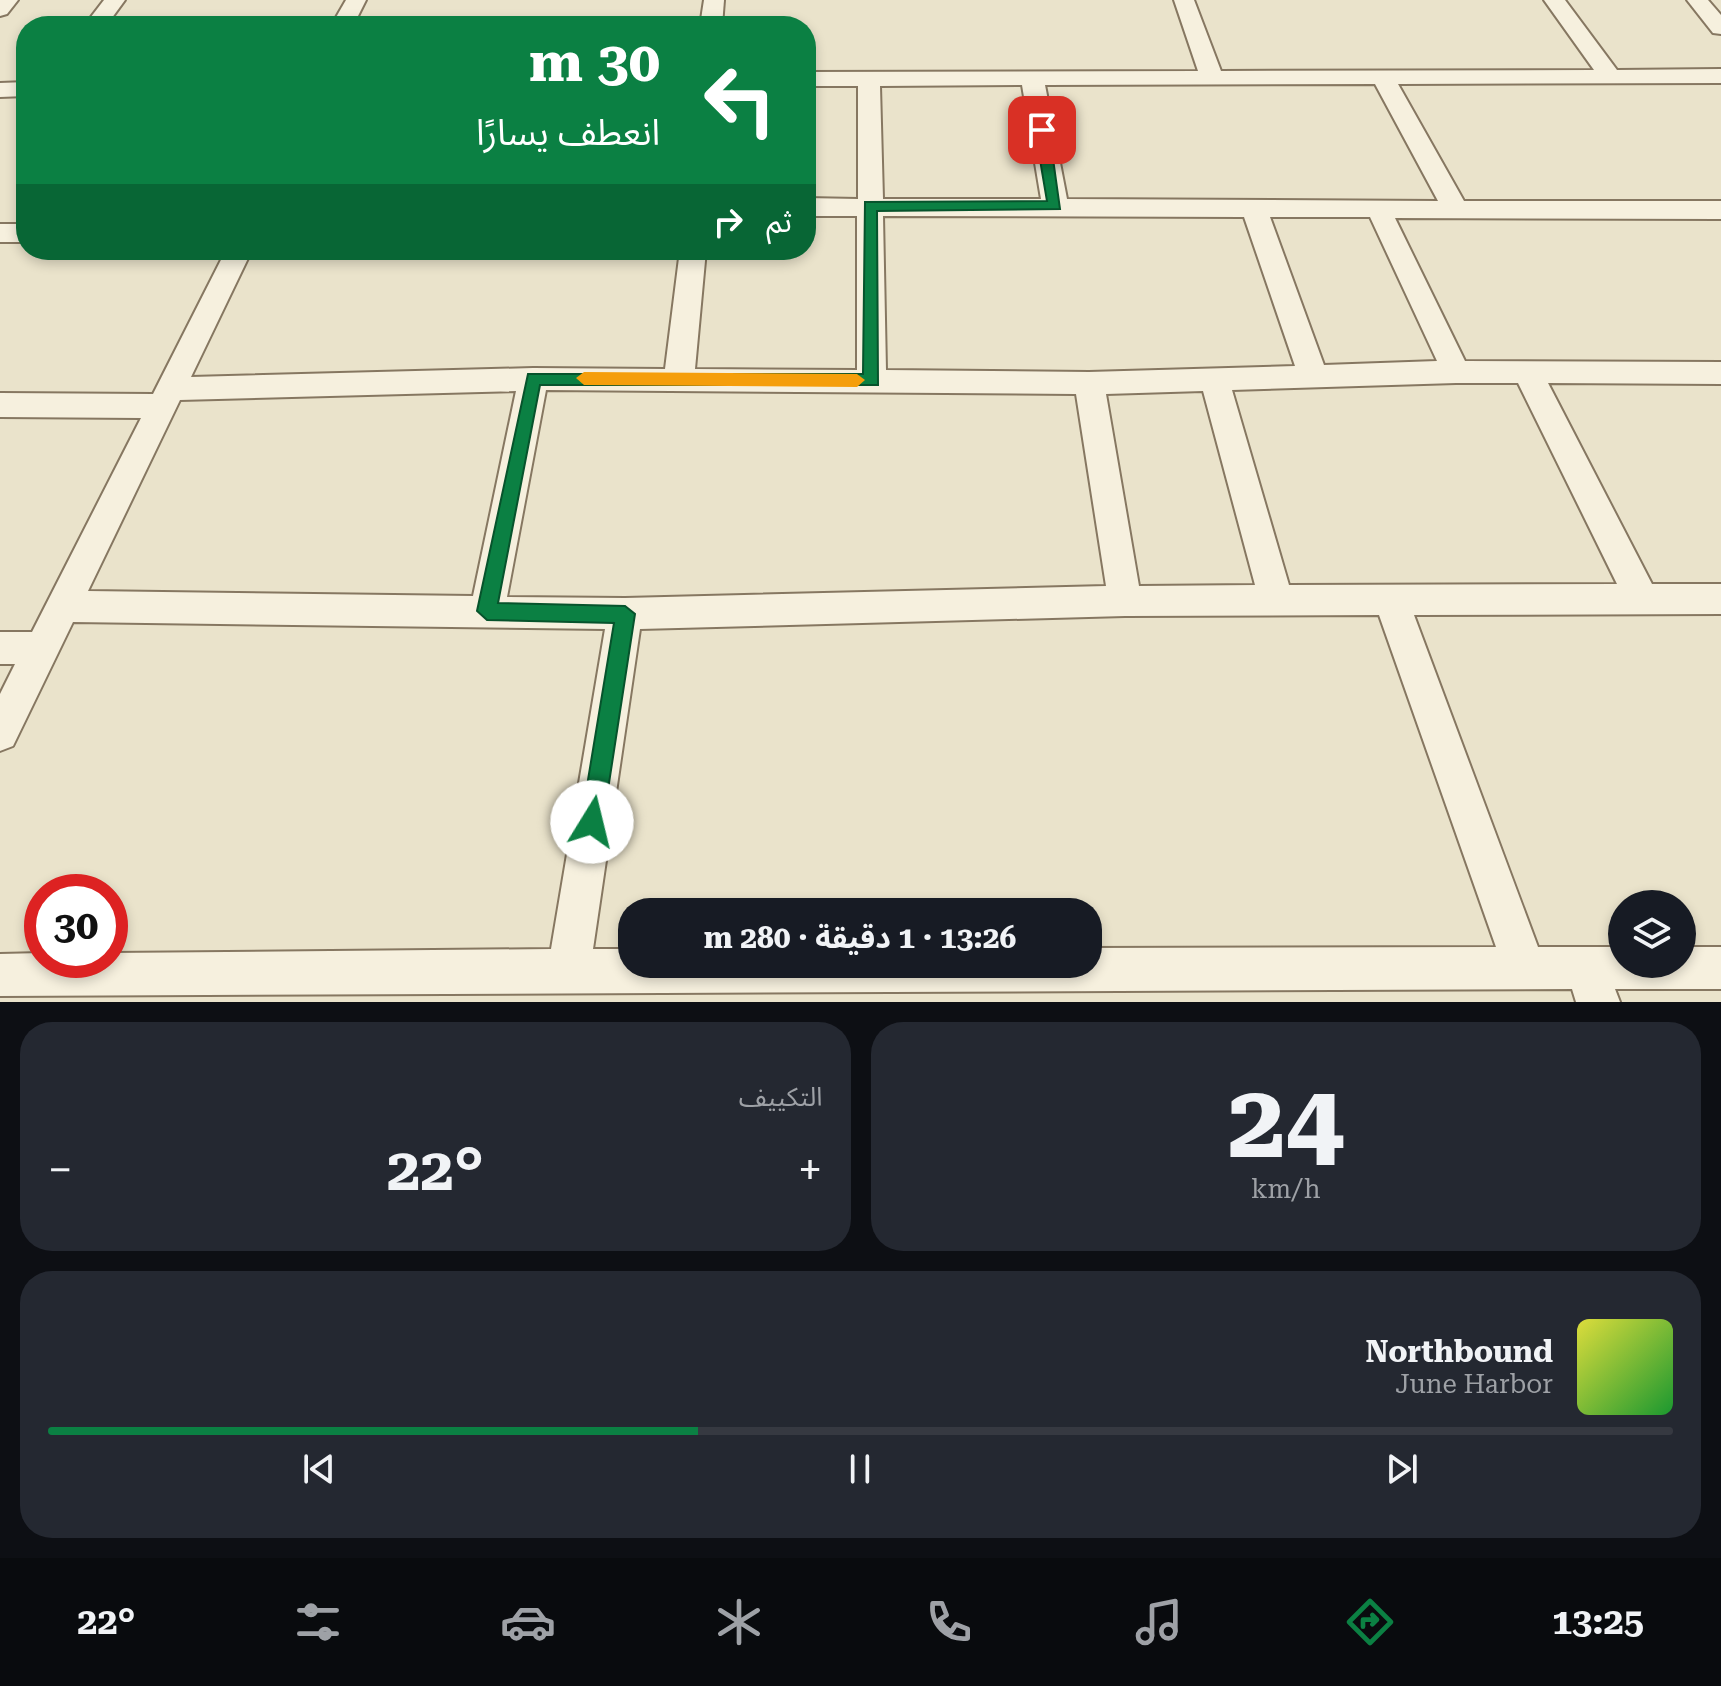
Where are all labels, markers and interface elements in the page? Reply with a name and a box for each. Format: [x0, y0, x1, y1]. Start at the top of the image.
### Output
text: 30 m [529, 29, 660, 95]
icon: left [688, 48, 792, 152]
pin [1008, 96, 1076, 164]
icon: arrive [1020, 108, 1064, 152]
text: انعطف يسارًا [476, 112, 660, 154]
icon: right [706, 200, 750, 244]
text: ثم [766, 204, 792, 239]
position arrow [550, 780, 634, 864]
speed limit sign: 30 [24, 874, 128, 978]
map controls [1608, 890, 1696, 978]
button: layers [1608, 890, 1696, 978]
text: 13:26 · 1 دقيقة · 280 m [704, 920, 1016, 955]
text: 24 [1228, 1061, 1344, 1182]
text: التكييف [739, 1082, 823, 1112]
text: 22° [387, 1134, 484, 1205]
text: − [48, 1144, 73, 1196]
text: + [798, 1144, 823, 1196]
text: km/h [1251, 1174, 1321, 1204]
text: Northbound [1366, 1334, 1553, 1369]
text: June Harbor [1395, 1369, 1553, 1399]
icon: previous [297, 1447, 341, 1491]
icon: pause [838, 1447, 882, 1491]
icon: next [1380, 1447, 1424, 1491]
icon: filters [290, 1594, 346, 1650]
icon: car [500, 1594, 556, 1650]
icon: climate [711, 1594, 767, 1650]
icon: phone [921, 1594, 977, 1650]
icon: music [1131, 1594, 1187, 1650]
icon: directions [1342, 1594, 1398, 1650]
text: 22° [77, 1601, 136, 1643]
text: 13:25 [1552, 1601, 1644, 1643]

